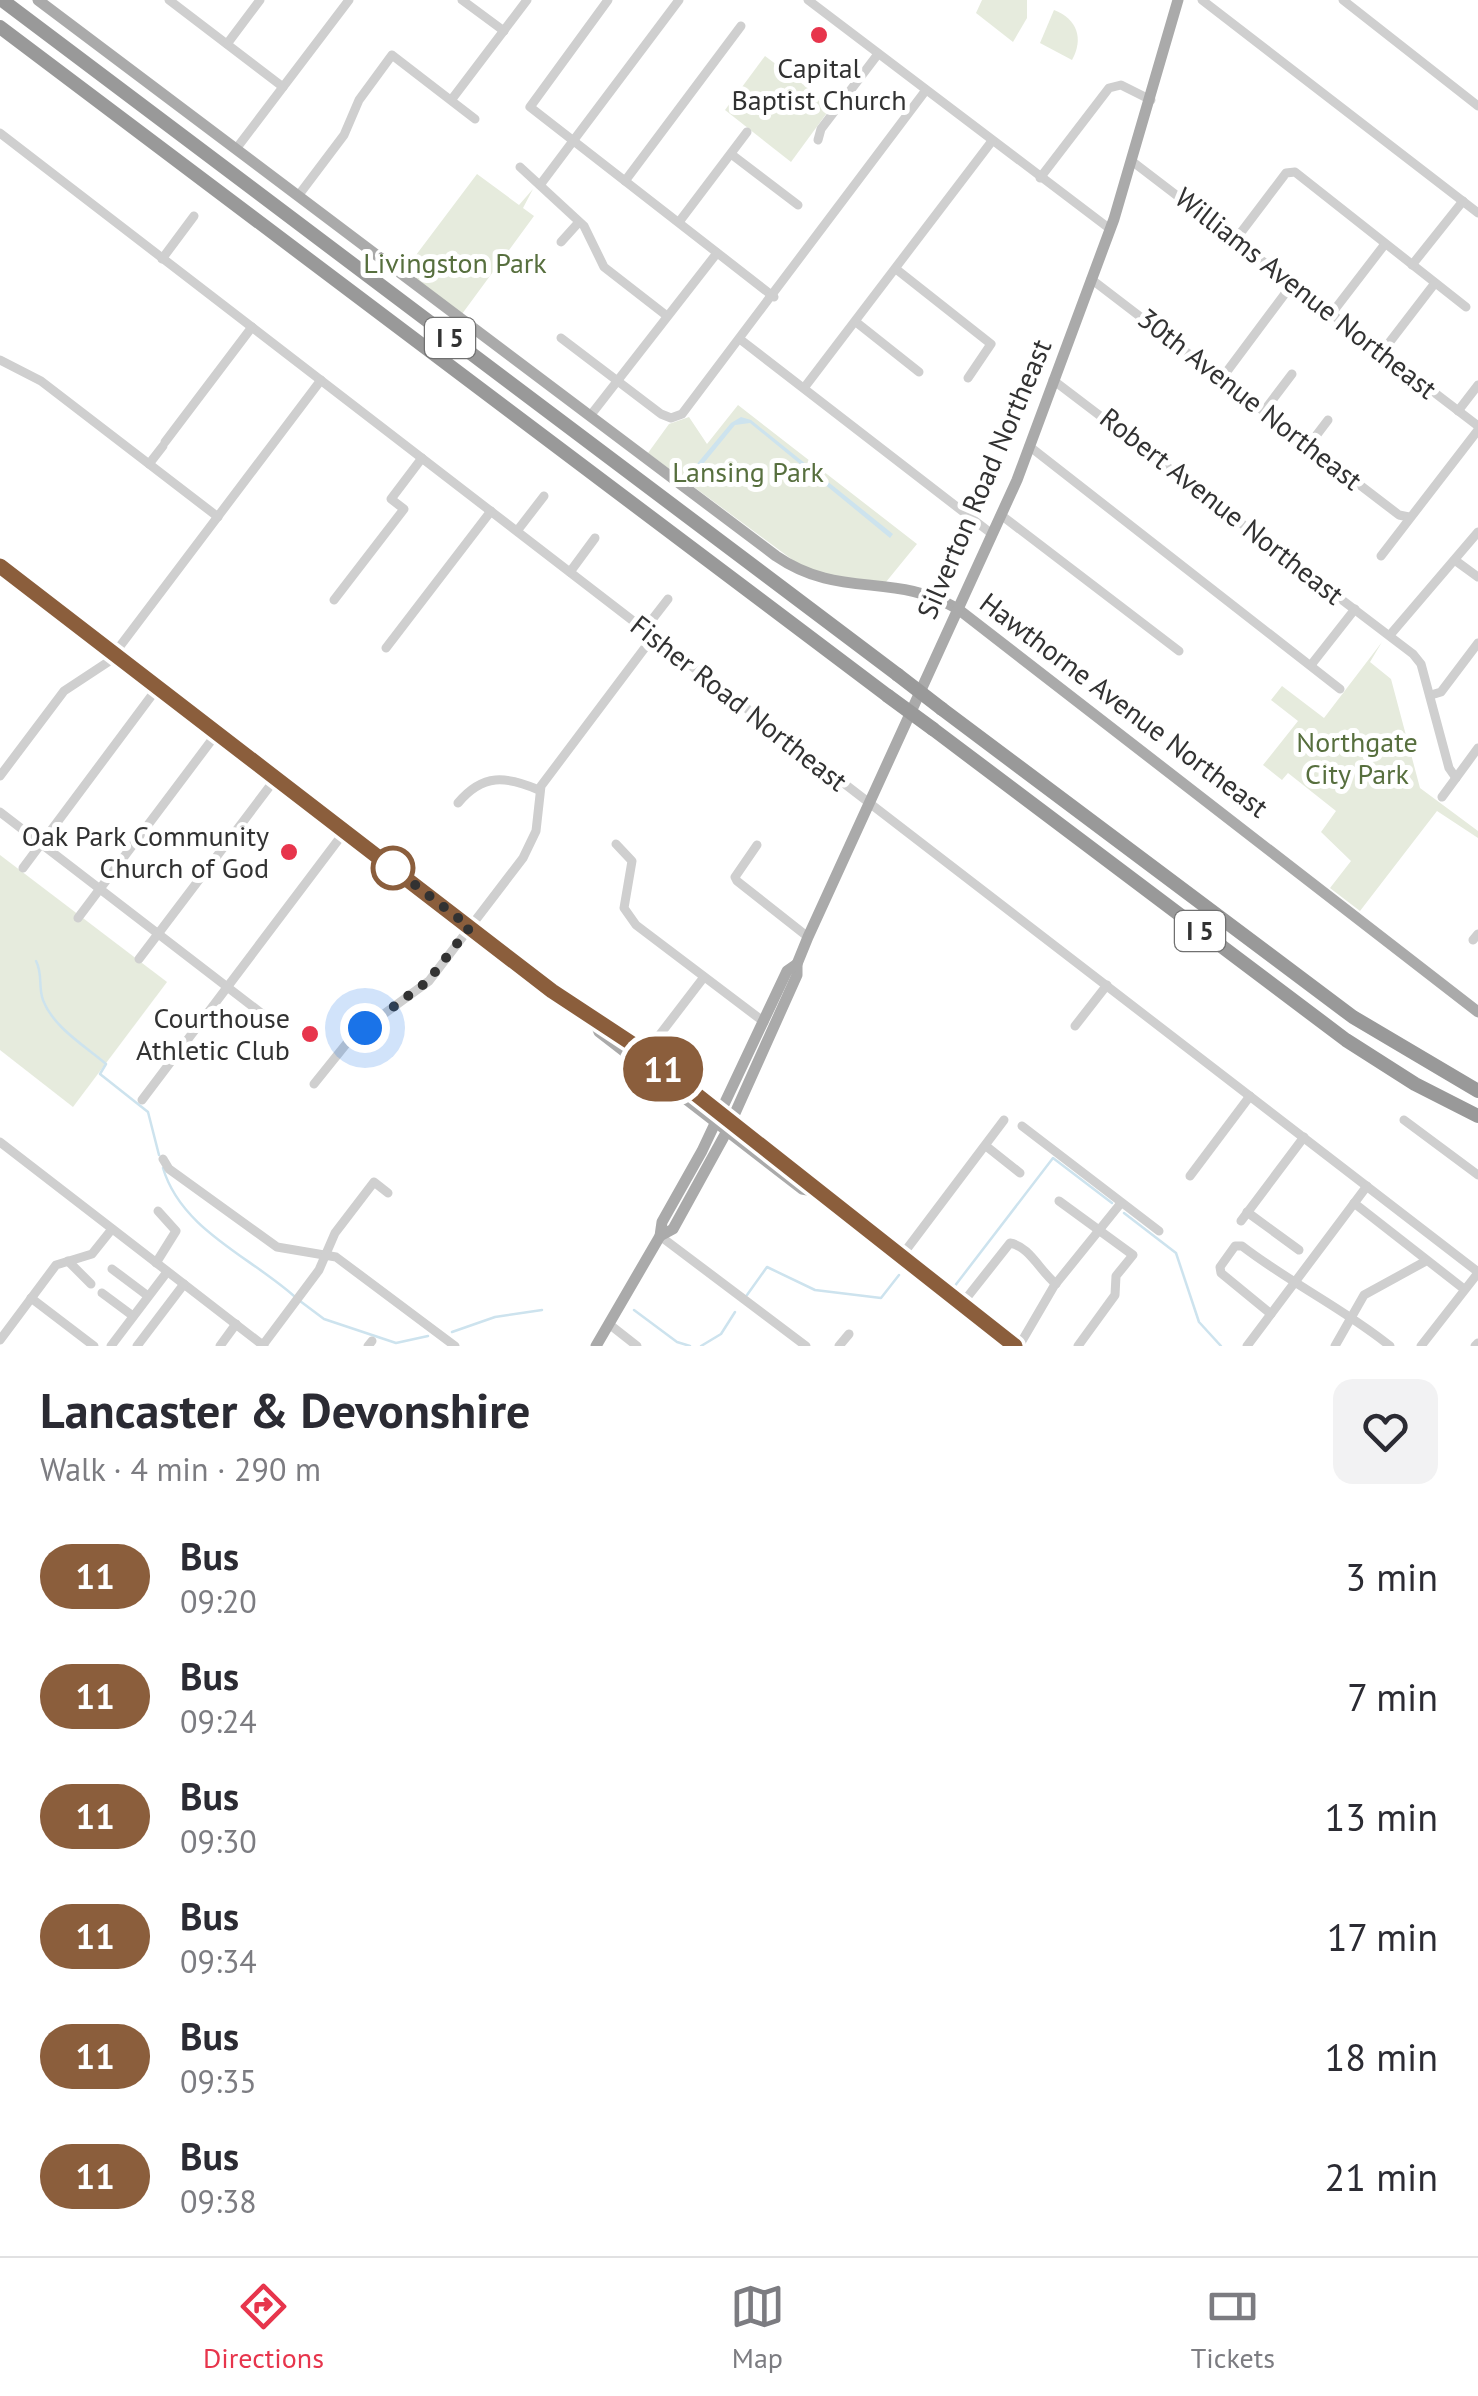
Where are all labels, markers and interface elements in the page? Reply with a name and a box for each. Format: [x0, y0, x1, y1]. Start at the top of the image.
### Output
marker: Capital Baptist Church [808, 24, 830, 46]
place label: Capital Baptist Church [731, 49, 907, 118]
street label: Williams Avenue Northeast [1168, 179, 1445, 407]
park label: Livingston Park [363, 244, 547, 281]
street label: 30th Avenue Northeast [1130, 299, 1371, 498]
road number: I 5 [425, 318, 475, 358]
street label: Silverton Road Northeast [908, 333, 1059, 624]
street label: Robert Avenue Northeast [1093, 399, 1352, 613]
park label: Lansing Park [672, 453, 824, 490]
street label: Hawthorne Avenue Northeast [973, 584, 1276, 826]
street label: Fisher Road Northeast [623, 606, 856, 799]
park label: Northgate City Park [1296, 723, 1418, 792]
place label: Oak Park Community Church of God [22, 817, 269, 886]
marker: Oak Park Community Church of God [278, 841, 300, 863]
unlabelled marker [372, 847, 414, 889]
road number: I 5 [1175, 911, 1225, 951]
place label: Courthouse Athletic Club [136, 999, 290, 1068]
your location [340, 1003, 390, 1053]
marker: Courthouse Athletic Club [299, 1023, 321, 1045]
line badge: 11 [618, 1036, 708, 1102]
text: 11 [643, 1046, 683, 1092]
text: Lancaster & Devonshire [40, 1379, 530, 1441]
button: heart [1333, 1379, 1438, 1484]
text: Walk · 4 min · 290 m [40, 1448, 321, 1490]
text: Bus [180, 1531, 239, 1580]
text: 3 min [1345, 1552, 1438, 1601]
text: 11 [75, 1553, 115, 1599]
text: 09:20 [180, 1580, 257, 1622]
text: Bus [180, 1651, 239, 1700]
text: 7 min [1347, 1672, 1438, 1721]
text: 11 [75, 1673, 115, 1719]
text: 09:24 [180, 1700, 257, 1742]
text: Bus [180, 1771, 239, 1820]
text: 13 min [1325, 1792, 1438, 1841]
text: 11 [75, 1793, 115, 1839]
text: 09:30 [180, 1820, 257, 1862]
text: Bus [180, 1891, 239, 1940]
text: 17 min [1327, 1912, 1438, 1961]
text: 11 [75, 1913, 115, 1959]
text: 09:34 [180, 1940, 257, 1982]
text: Bus [180, 2011, 239, 2060]
text: 18 min [1325, 2032, 1438, 2081]
text: 11 [75, 2033, 115, 2079]
text: 09:35 [180, 2060, 257, 2102]
text: Bus [180, 2131, 239, 2180]
text: 21 min [1325, 2152, 1438, 2201]
text: 11 [75, 2153, 115, 2199]
text: 09:38 [180, 2180, 257, 2222]
tab: Directions [203, 2279, 324, 2376]
tab: Map [730, 2279, 785, 2376]
tab: Tickets [1191, 2279, 1275, 2376]

